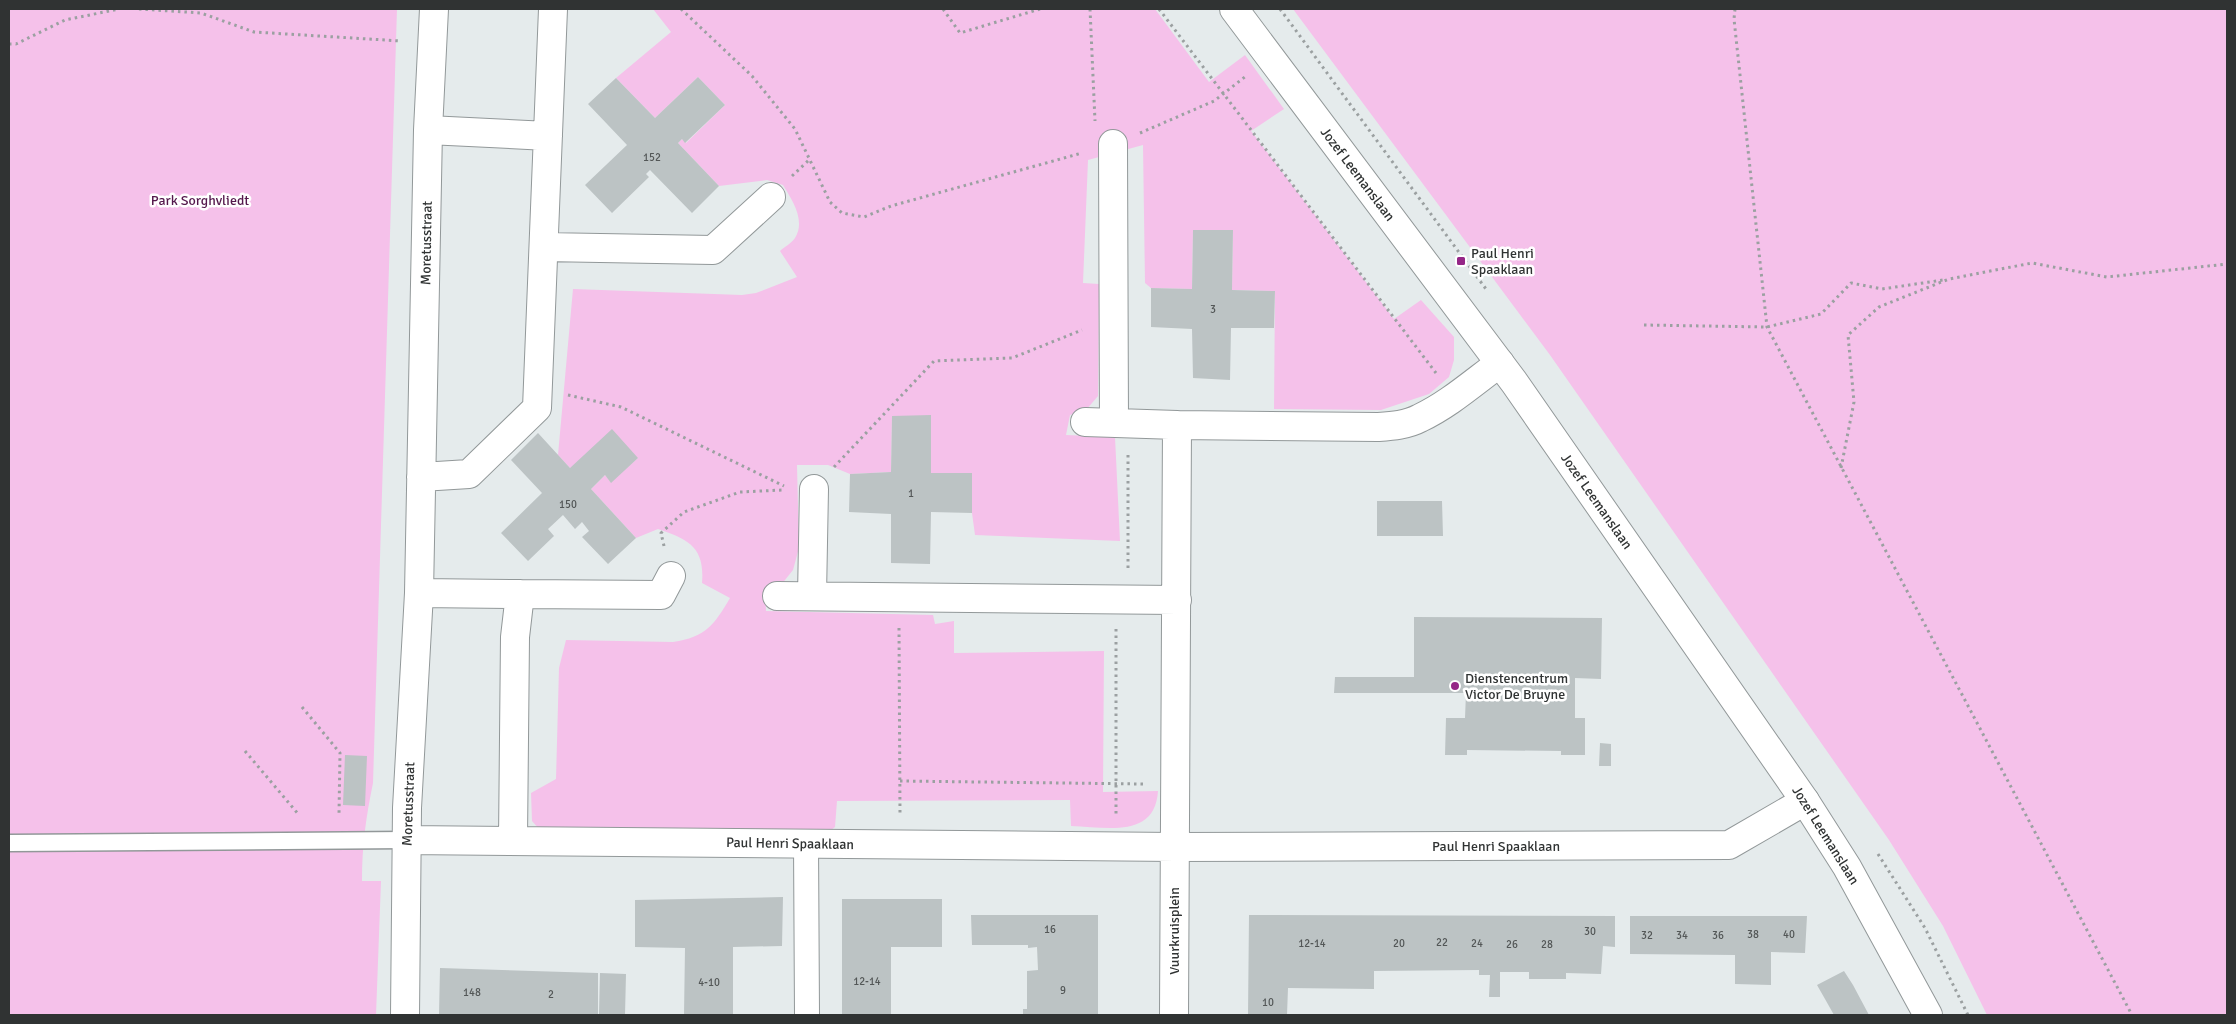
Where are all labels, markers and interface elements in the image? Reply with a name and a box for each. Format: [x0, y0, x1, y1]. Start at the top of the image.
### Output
street label: Jozef Leemanslaan [1317, 124, 1398, 225]
house number: 152 [643, 151, 661, 164]
park label: Park Sorghvliedt [151, 192, 249, 209]
street label: Moretusstraat [417, 201, 436, 285]
place label: Paul Henri Spaaklaan [1471, 245, 1534, 278]
marker: Paul Henri Spaaklaan [1455, 255, 1467, 267]
house number: 3 [1210, 303, 1216, 316]
street label: Jozef Leemanslaan [1557, 450, 1636, 552]
house number: 1 [908, 487, 914, 500]
house number: 150 [559, 498, 577, 511]
place label: Dienstencentrum Victor De Bruyne [1465, 670, 1568, 703]
marker: Dienstencentrum Victor De Bruyne [1449, 680, 1461, 692]
street label: Moretusstraat [399, 762, 418, 846]
street label: Jozef Leemanslaan [1788, 783, 1863, 888]
street label: Paul Henri Spaaklaan [726, 834, 854, 853]
street label: Paul Henri Spaaklaan [1432, 838, 1560, 855]
street label: Vuurkruisplein [1166, 887, 1183, 975]
house number: 16 [1044, 923, 1056, 936]
house number: 30 [1584, 925, 1596, 938]
house number: 38 [1747, 928, 1759, 941]
house number: 40 [1783, 928, 1795, 941]
house number: 32 [1641, 929, 1653, 942]
house number: 34 [1676, 929, 1688, 942]
house number: 36 [1712, 929, 1724, 942]
house number: 22 [1436, 936, 1448, 949]
house number: 12-14 [1298, 937, 1326, 950]
house number: 20 [1393, 937, 1405, 950]
house number: 24 [1471, 937, 1483, 950]
house number: 26 [1506, 938, 1518, 951]
house number: 28 [1541, 938, 1553, 951]
house number: 12-14 [853, 975, 881, 988]
house number: 4-10 [698, 976, 720, 989]
house number: 9 [1060, 984, 1066, 997]
house number: 148 [463, 986, 481, 999]
house number: 2 [548, 988, 554, 1001]
house number: 10 [1262, 996, 1274, 1009]

